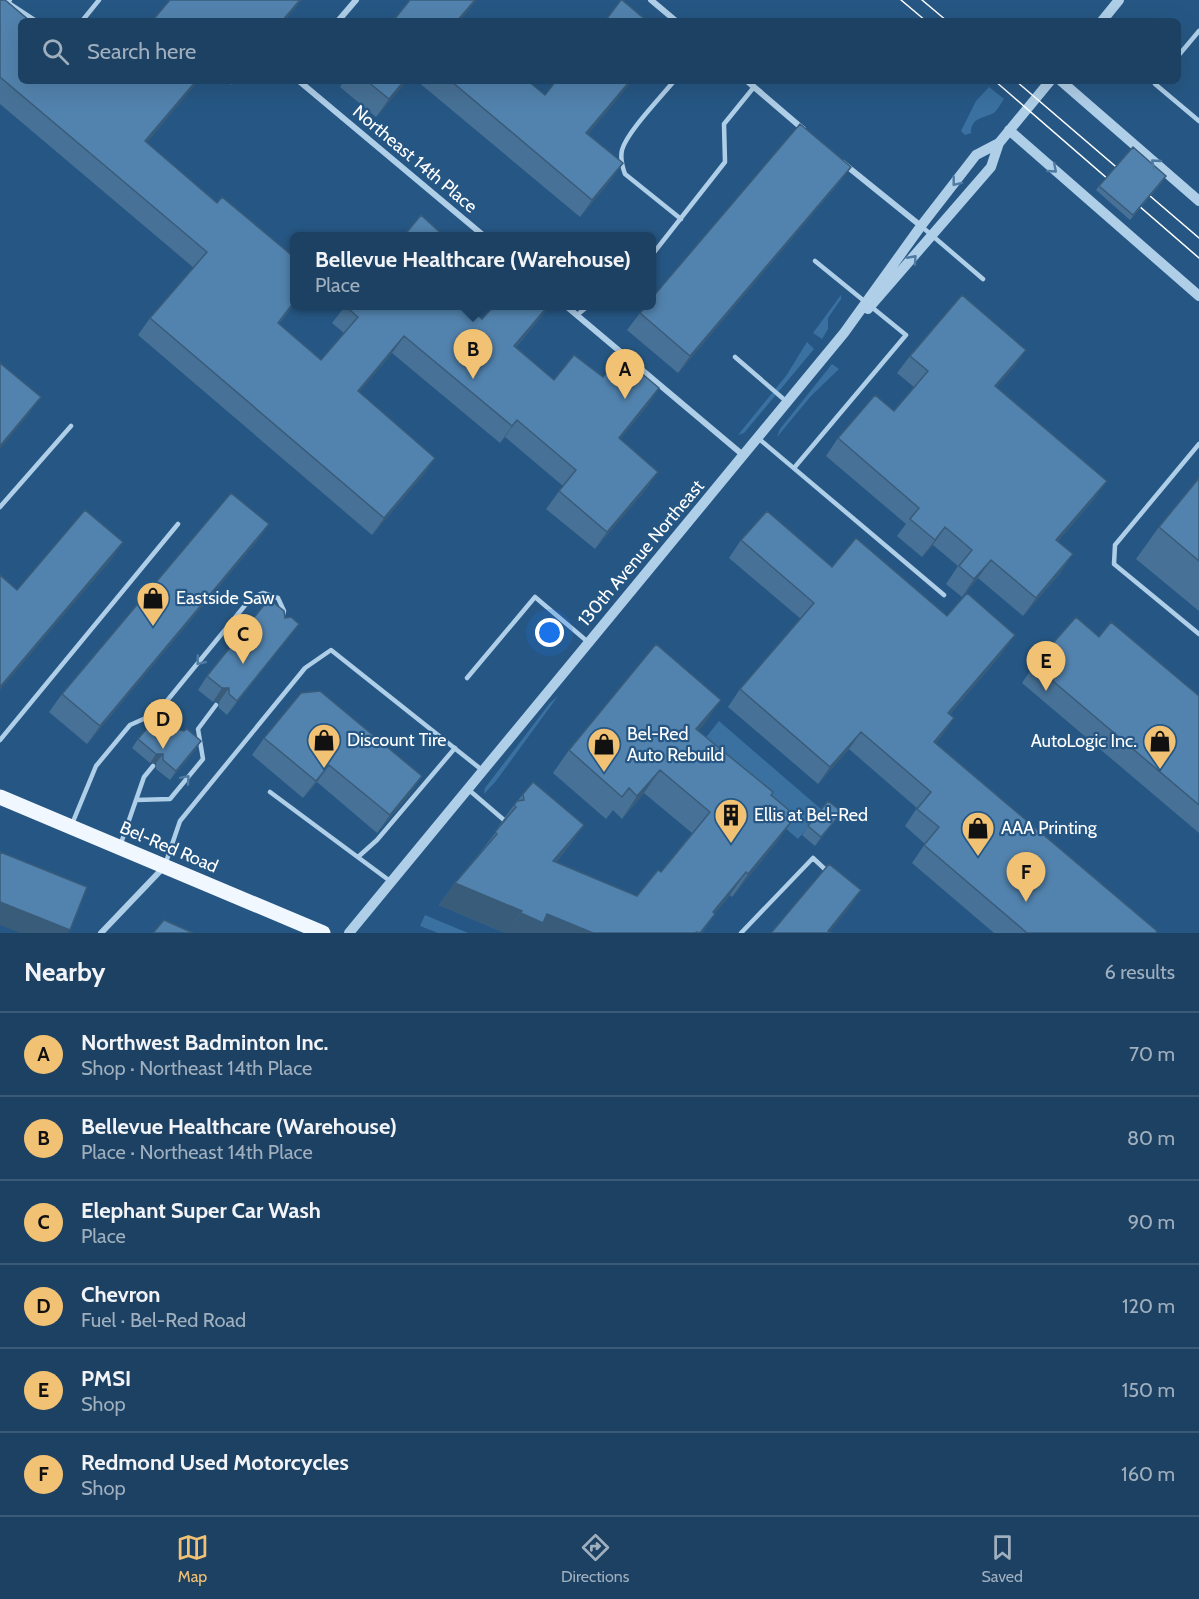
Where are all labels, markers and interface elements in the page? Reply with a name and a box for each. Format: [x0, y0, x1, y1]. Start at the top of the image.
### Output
search box [18, 18, 1181, 84]
icon: search [39, 35, 72, 68]
text: Search here [87, 38, 196, 65]
street label: Northeast 14th Place [348, 101, 482, 217]
one-way arrow [1151, 159, 1162, 170]
one-way arrow [1046, 161, 1057, 172]
one-way arrow [952, 175, 963, 186]
popup [290, 232, 656, 310]
text: Bellevue Healthcare (Warehouse) [315, 246, 631, 273]
one-way arrow [906, 255, 917, 266]
text: Place [315, 273, 360, 297]
pin: B [454, 330, 492, 379]
pin: A [606, 350, 644, 399]
street label: 130th Avenue Northeast [573, 475, 709, 631]
shop icon: Eastside Saw [135, 580, 171, 627]
place label: Eastside Saw [176, 587, 275, 609]
pin: C [224, 614, 262, 664]
your location [535, 618, 564, 647]
pin: E [1026, 642, 1066, 691]
one-way arrow [196, 654, 207, 665]
pin: D [144, 700, 182, 749]
shop icon: Discount Tire [306, 722, 342, 769]
place label: Bel-Red Auto Rebuild [627, 723, 724, 766]
shop icon: AutoLogic Inc. [1142, 723, 1178, 770]
shop icon: Bel-Red Auto Rebuild [586, 726, 622, 773]
place label: Discount Tire [347, 729, 447, 751]
place label: AutoLogic Inc. [1031, 730, 1137, 752]
one-way arrow [179, 775, 190, 786]
building icon: Ellis at Bel-Red [713, 797, 749, 844]
place label: Ellis at Bel-Red [754, 804, 868, 826]
shop icon: AAA Printing [960, 810, 996, 857]
street label: Bel-Red Road [117, 816, 221, 878]
place label: AAA Printing [1001, 817, 1098, 839]
pin: F [1006, 852, 1046, 902]
text: Nearby [24, 956, 105, 988]
text: 6 results [1104, 960, 1175, 984]
text: Northwest Badminton Inc. [81, 1029, 328, 1056]
text: A [37, 1042, 50, 1066]
text: 70 m [1129, 1042, 1175, 1066]
text: Shop · Northeast 14th Place [81, 1056, 312, 1080]
text: Bellevue Healthcare (Warehouse) [81, 1113, 397, 1140]
text: B [37, 1126, 50, 1150]
text: 80 m [1127, 1126, 1175, 1150]
text: Place · Northeast 14th Place [81, 1140, 313, 1164]
text: Elephant Super Car Wash [81, 1197, 321, 1224]
text: C [37, 1210, 50, 1234]
text: 90 m [1128, 1210, 1175, 1234]
text: Place [81, 1224, 126, 1248]
text: Chevron [81, 1281, 160, 1308]
text: D [36, 1294, 51, 1318]
text: 120 m [1122, 1294, 1175, 1318]
text: Fuel · Bel-Red Road [81, 1308, 246, 1332]
text: PMSI [81, 1365, 131, 1392]
text: E [38, 1378, 49, 1402]
text: 150 m [1122, 1378, 1175, 1402]
text: Shop [81, 1392, 126, 1416]
text: Redmond Used Motorcycles [81, 1449, 349, 1476]
text: F [38, 1462, 49, 1486]
text: 160 m [1121, 1462, 1175, 1486]
text: Shop [81, 1476, 126, 1500]
tab: Map [176, 1531, 209, 1586]
tab: Directions [561, 1531, 629, 1586]
tab: Saved [981, 1531, 1023, 1586]

